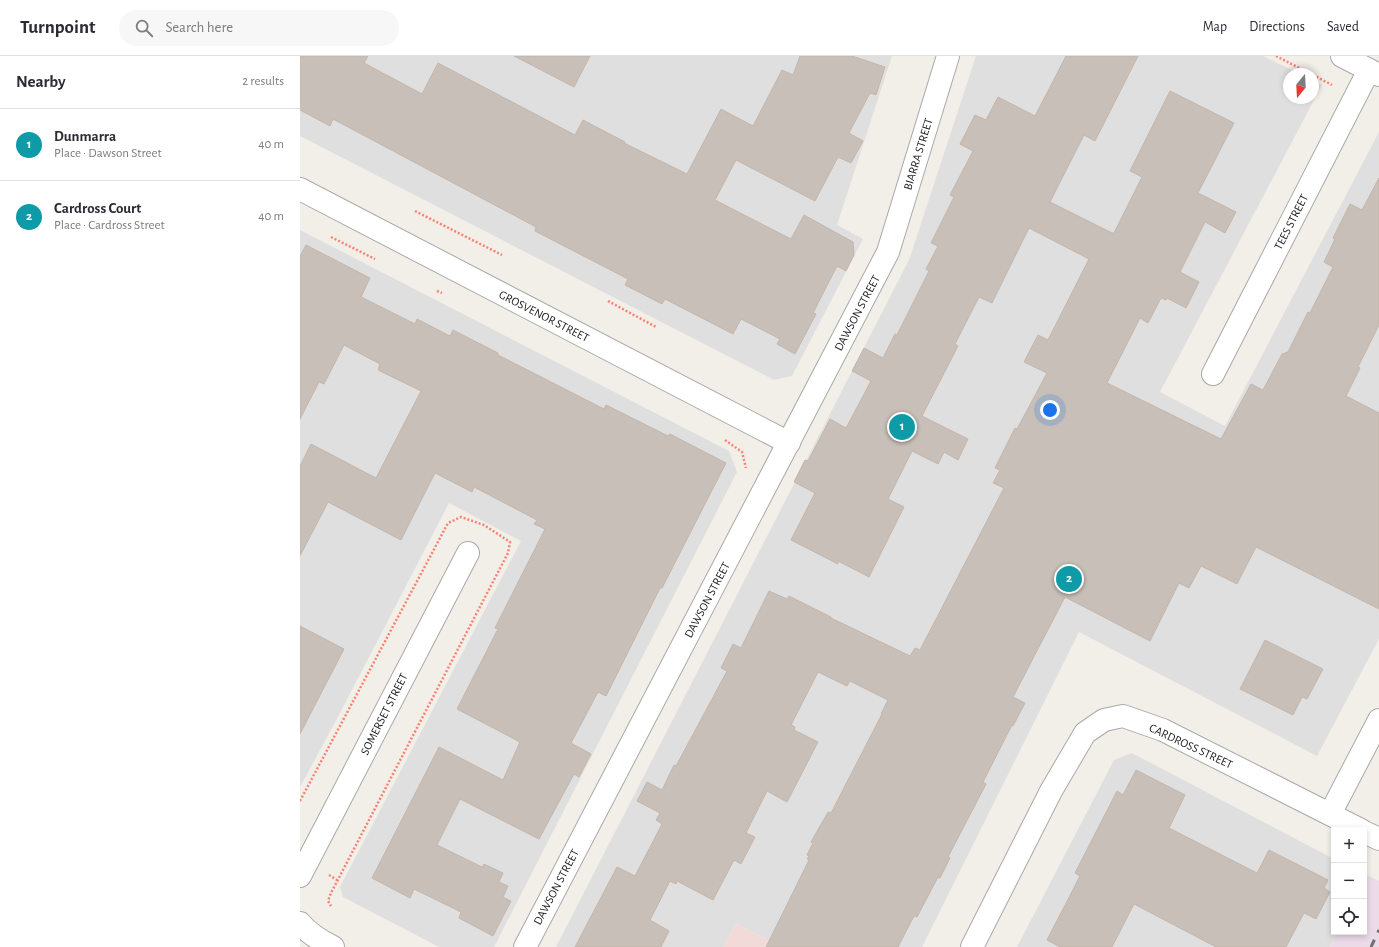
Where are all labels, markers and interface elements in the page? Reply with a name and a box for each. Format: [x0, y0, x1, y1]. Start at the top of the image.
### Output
search box [119, 10, 399, 46]
icon: search [133, 17, 155, 39]
text: Turnpoint [20, 18, 95, 37]
text: Search here [165, 20, 233, 35]
text: Map [1203, 20, 1227, 34]
text: Directions [1249, 20, 1305, 34]
text: Saved [1327, 20, 1359, 34]
north arrow [1283, 68, 1319, 104]
text: Nearby [16, 73, 66, 90]
text: 2 results [242, 75, 284, 88]
street label: BIARRA STREET [901, 117, 935, 191]
text: Dunmarra [54, 129, 116, 144]
text: 1 [27, 138, 31, 151]
text: 40 m [258, 138, 284, 151]
text: Place · Dawson Street [54, 147, 162, 160]
street label: TEES STREET [1272, 192, 1310, 252]
text: Cardross Court [54, 201, 141, 216]
text: 2 [26, 210, 32, 223]
text: 40 m [258, 210, 284, 223]
text: Place · Cardross Street [54, 219, 165, 232]
street label: DAWSON STREET [832, 273, 882, 353]
street label: GROSVENOR STREET [497, 288, 591, 344]
your location [1040, 400, 1060, 420]
pin: 1 [889, 412, 915, 442]
street label: DAWSON STREET [682, 560, 732, 640]
pin: 2 [1056, 564, 1082, 594]
street label: SOMERSET STREET [358, 671, 410, 757]
street label: CARDROSS STREET [1147, 721, 1235, 771]
map controls [1331, 827, 1367, 935]
button: + [1331, 827, 1367, 863]
street label: DAWSON STREET [531, 847, 581, 927]
button: − [1331, 863, 1367, 899]
button: locate [1331, 899, 1367, 935]

